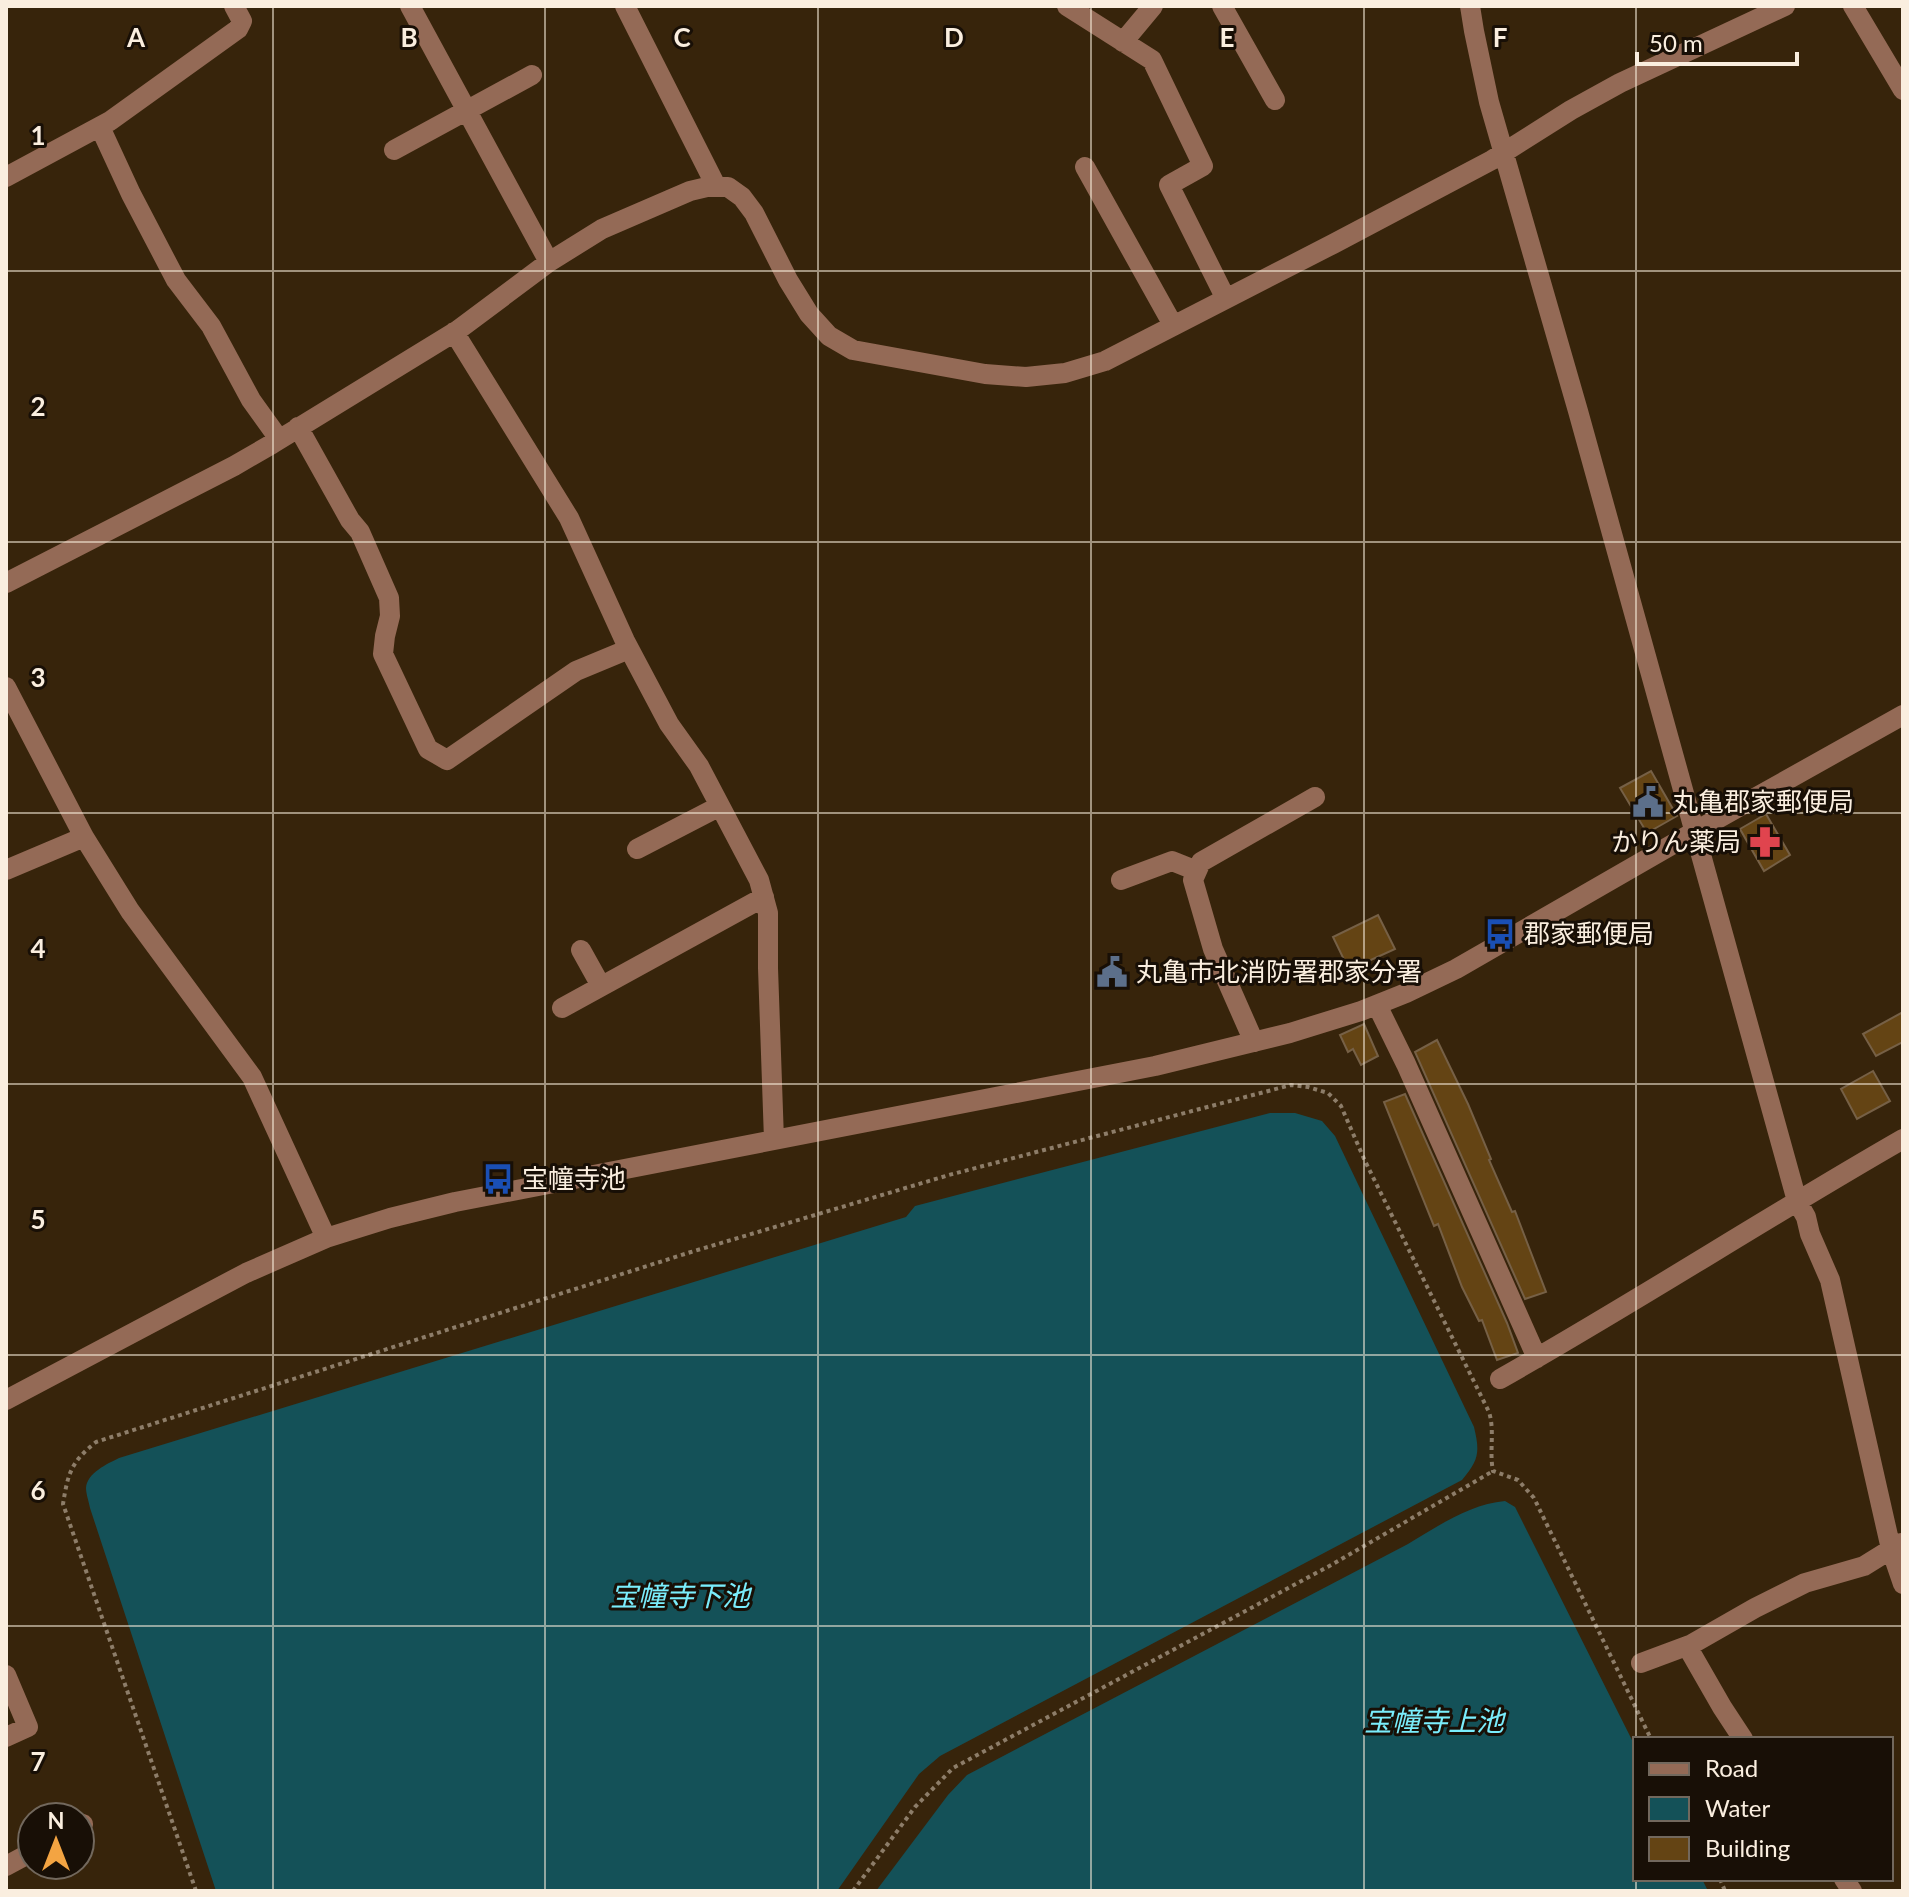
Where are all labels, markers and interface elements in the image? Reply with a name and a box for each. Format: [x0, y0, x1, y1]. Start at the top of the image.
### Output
scale bar [1637, 16, 1797, 66]
text: A [126, 21, 146, 53]
text: B [400, 21, 418, 53]
text: C [673, 21, 691, 53]
text: D [944, 21, 964, 53]
text: E [1220, 21, 1234, 53]
text: F [1493, 21, 1507, 53]
text: 50 m [1649, 28, 1703, 57]
text: 1 [30, 119, 46, 151]
text: 2 [30, 390, 46, 422]
text: 3 [30, 661, 46, 693]
public building icon: 丸亀郡家郵便局 [1631, 785, 1665, 819]
place label: 丸亀郡家郵便局 [1672, 785, 1854, 817]
place label: かりん薬局 [1611, 825, 1741, 857]
pharmacy icon: かりん薬局 [1748, 825, 1782, 859]
bus stop icon: 郡家郵便局 [1483, 917, 1517, 951]
place label: 郡家郵便局 [1524, 917, 1654, 949]
text: 4 [30, 932, 46, 964]
public building icon: 丸亀市北消防署郡家分署 [1095, 955, 1129, 989]
place label: 丸亀市北消防署郡家分署 [1136, 955, 1422, 987]
bus stop icon: 宝幢寺池 [481, 1162, 515, 1196]
place label: 宝幢寺池 [522, 1162, 626, 1194]
text: 5 [30, 1203, 46, 1235]
text: 6 [30, 1474, 46, 1506]
water label: 宝幢寺下池 [610, 1578, 753, 1612]
water label: 宝幢寺上池 [1364, 1703, 1507, 1737]
legend [1633, 1737, 1893, 1881]
text: 7 [30, 1745, 46, 1777]
text: Road [1705, 1753, 1758, 1782]
text: Water [1705, 1793, 1770, 1822]
north arrow [16, 1801, 96, 1881]
text: N [48, 1807, 64, 1834]
text: Building [1705, 1833, 1790, 1862]

